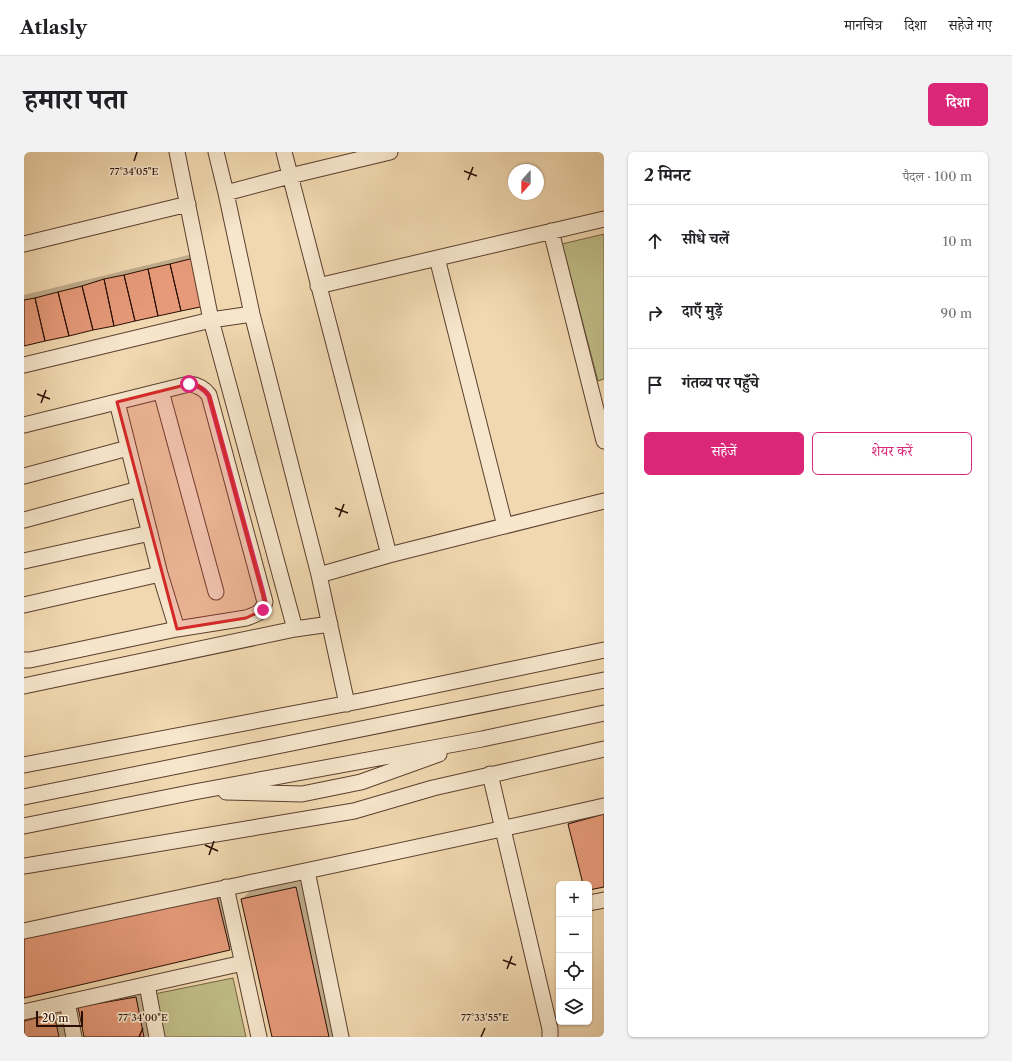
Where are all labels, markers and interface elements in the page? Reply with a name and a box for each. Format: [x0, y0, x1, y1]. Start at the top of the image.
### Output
text: Atlasly [20, 16, 87, 39]
text: मानचित्र [844, 16, 882, 34]
text: दिशा [904, 16, 926, 34]
text: सहेजे गए [948, 16, 992, 34]
text: हमारा पता [24, 82, 126, 116]
button: दिशा [928, 83, 988, 126]
north arrow [508, 164, 544, 200]
text: 77°34'05"E [110, 165, 159, 178]
text: 2 मिनट [644, 165, 691, 185]
text: पैदल · 100 m [903, 168, 972, 184]
text: सीधे चलें [682, 229, 729, 248]
icon: ahead [644, 230, 666, 252]
text: 10 m [943, 233, 972, 249]
text: दाएँ मुड़ें [682, 301, 722, 320]
icon: right [644, 302, 666, 324]
text: 90 m [941, 305, 972, 321]
text: गंतव्य पर पहुँचे [682, 373, 759, 392]
icon: arrive [644, 374, 666, 396]
route start [180, 375, 198, 393]
button: सहेजें [644, 432, 804, 475]
button: शेयर करें [812, 432, 972, 475]
route end [254, 601, 272, 619]
map controls [556, 881, 592, 1025]
button: + [556, 881, 592, 917]
button: − [556, 917, 592, 953]
button: locate [556, 953, 592, 989]
button: layers [556, 989, 592, 1025]
scale bar [36, 1009, 83, 1028]
text: 20 m [42, 1011, 68, 1025]
text: 77°34'00"E [118, 1011, 168, 1024]
text: 77°33'55"E [461, 1011, 509, 1024]

